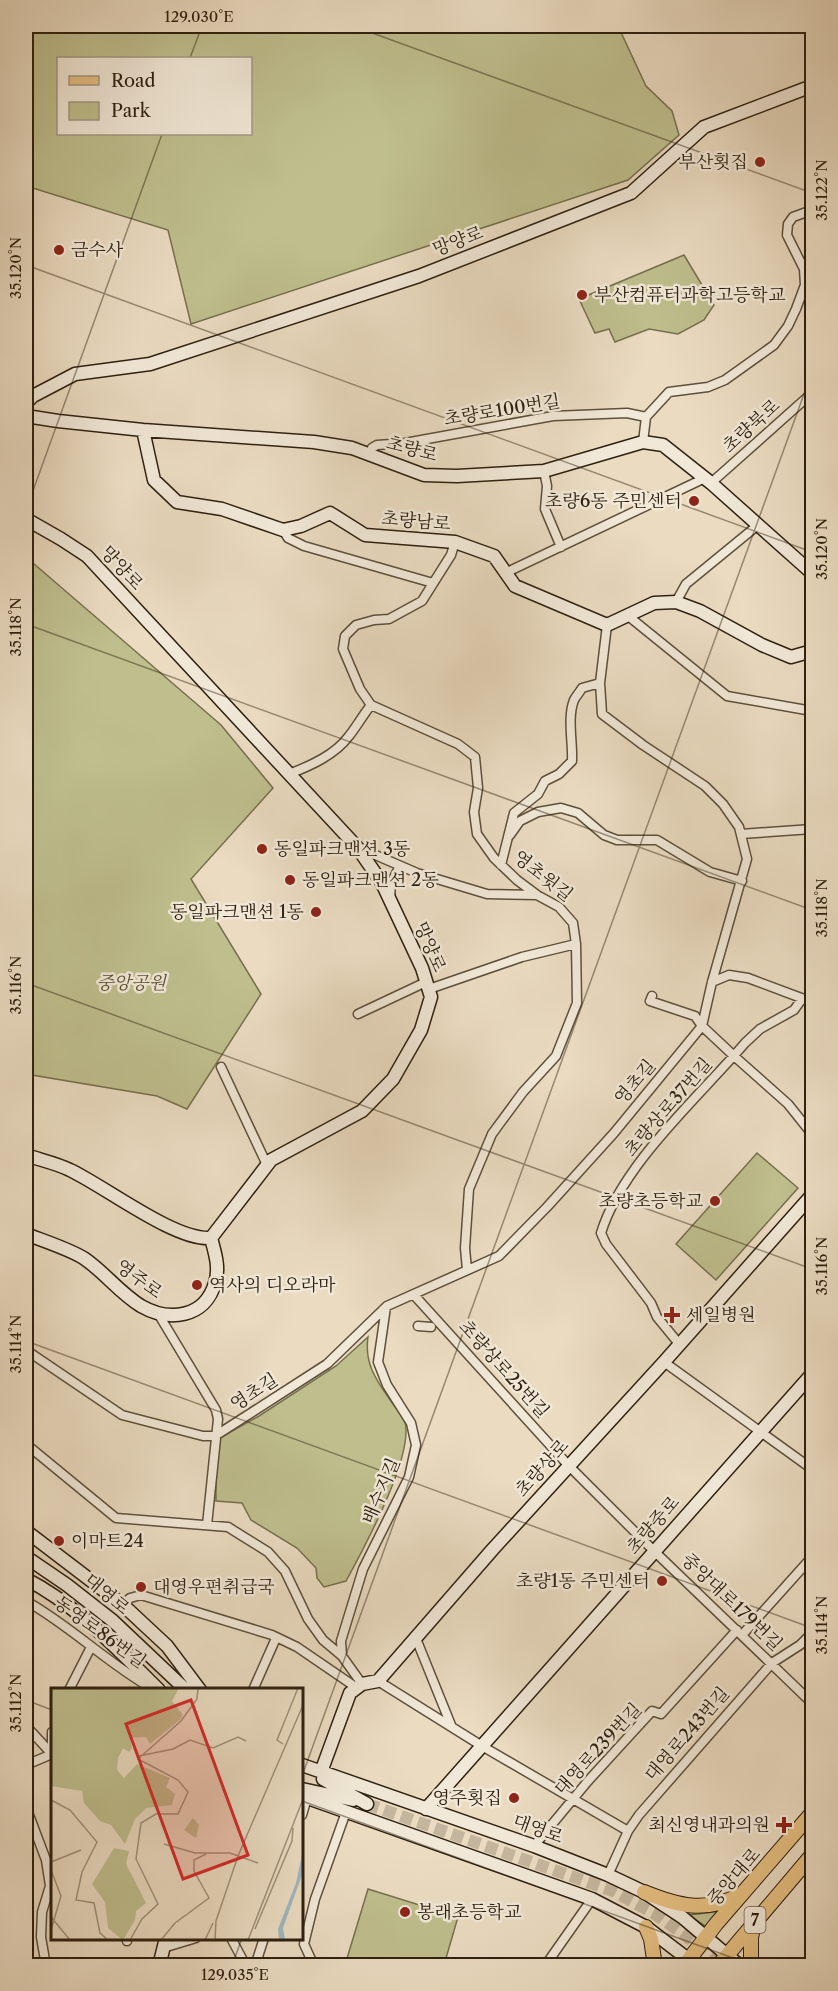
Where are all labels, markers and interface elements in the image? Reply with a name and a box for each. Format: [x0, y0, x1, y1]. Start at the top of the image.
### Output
text: 129.030°E [164, 7, 234, 26]
legend [57, 57, 252, 135]
text: Road [111, 70, 156, 92]
text: Park [111, 100, 152, 122]
place label: 부산횟집 [678, 151, 748, 173]
marker: 부산횟집 [753, 155, 767, 169]
text: 35.122°N [812, 159, 831, 221]
street label: 망양로 [430, 221, 486, 261]
text: 35.120°N [6, 237, 25, 299]
place label: 금수사 [71, 239, 124, 261]
marker: 금수사 [52, 243, 66, 257]
place label: 부산컴퓨터과학고등학교 [594, 284, 786, 306]
marker: 부산컴퓨터과학고등학교 [575, 288, 589, 302]
street label: 초량로100번길 [442, 390, 562, 430]
street label: 초량북로 [718, 395, 784, 457]
street label: 초량로 [384, 432, 440, 466]
place label: 초량6동 주민센터 [545, 490, 682, 512]
marker: 초량6동 주민센터 [687, 494, 701, 508]
street label: 초량남로 [380, 507, 452, 535]
text: 35.120°N [812, 518, 831, 580]
street label: 망양로 [96, 541, 148, 595]
text: 35.118°N [6, 597, 25, 657]
place label: 동일파크맨션 3동 [274, 838, 410, 860]
marker: 동일파크맨션 3동 [255, 842, 269, 856]
street label: 영초윗길 [509, 846, 577, 906]
place label: 동일파크맨션 2동 [302, 869, 439, 891]
marker: 동일파크맨션 2동 [283, 873, 297, 887]
text: 35.118°N [812, 878, 831, 938]
place label: 동일파크맨션 1동 [170, 901, 304, 923]
marker: 동일파크맨션 1동 [309, 905, 323, 919]
street label: 망양로 [409, 919, 451, 975]
text: 35.116°N [6, 956, 25, 1014]
park label: 중앙공원 [96, 972, 167, 994]
street label: 초량상로37번길 [619, 1053, 717, 1161]
street label: 영초길 [610, 1055, 660, 1109]
place label: 초량초등학교 [599, 1190, 704, 1212]
marker: 초량초등학교 [708, 1194, 722, 1208]
text: 35.116°N [812, 1237, 831, 1295]
street label: 영주로 [111, 1255, 167, 1303]
place label: 역사의 디오라마 [209, 1274, 336, 1296]
marker: 역사의 디오라마 [190, 1278, 204, 1292]
place label: 세일병원 [686, 1304, 756, 1326]
marker: 세일병원 [663, 1306, 681, 1324]
text: 35.114°N [6, 1315, 25, 1373]
street label: 초량상로25번길 [454, 1315, 554, 1423]
street label: 영초길 [226, 1369, 282, 1415]
street label: 초량상로 [511, 1435, 573, 1501]
street label: 배수지길 [357, 1455, 405, 1527]
street label: 초량중로 [622, 1492, 684, 1558]
place label: 이마트24 [71, 1530, 144, 1552]
marker: 이마트24 [52, 1534, 66, 1548]
street label: 중앙대로179번길 [677, 1548, 787, 1656]
street label: 대영로 [80, 1569, 134, 1619]
place label: 초량1동 주민센터 [516, 1570, 650, 1592]
marker: 초량1동 주민센터 [655, 1574, 669, 1588]
place label: 대영우편취급국 [153, 1576, 275, 1598]
marker: 대영우편취급국 [134, 1580, 148, 1594]
street label: 동영로86번길 [50, 1591, 150, 1673]
text: 35.114°N [812, 1596, 831, 1654]
text: 35.112°N [6, 1674, 25, 1732]
street label: 대영로243번길 [640, 1682, 734, 1786]
inset map [51, 1688, 303, 1940]
street label: 대영로239번길 [550, 1698, 646, 1800]
place label: 영주횟집 [432, 1787, 502, 1809]
marker: 영주횟집 [507, 1791, 521, 1805]
street label: 대영로 [510, 1810, 566, 1848]
place label: 최신영내과의원 [648, 1814, 770, 1836]
marker: 최신영내과의원 [775, 1816, 793, 1834]
street label: 중앙대로 [703, 1844, 765, 1910]
place label: 봉래초등학교 [417, 1901, 522, 1923]
marker: 봉래초등학교 [398, 1905, 412, 1919]
road number: 7 [744, 1907, 766, 1933]
text: 129.035°E [201, 1965, 269, 1984]

